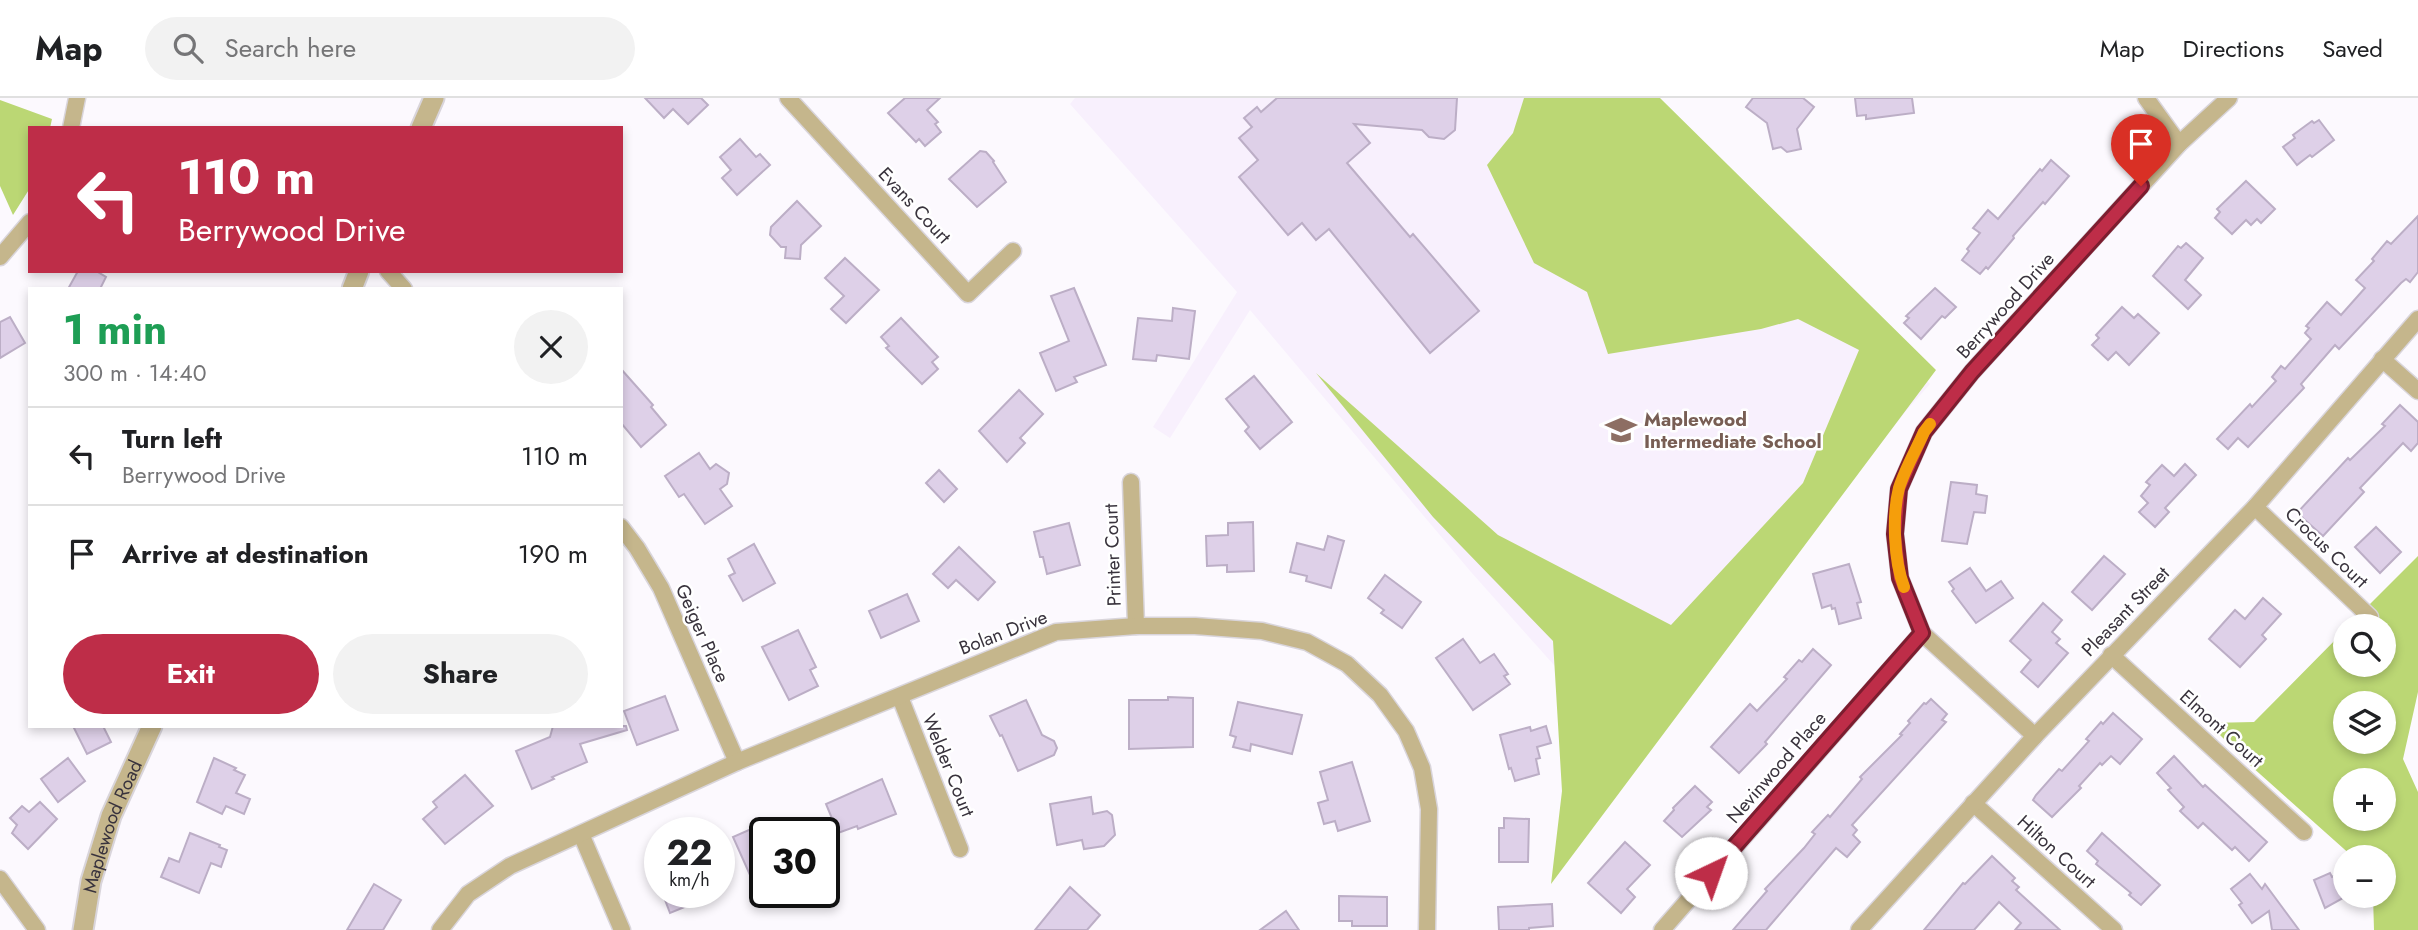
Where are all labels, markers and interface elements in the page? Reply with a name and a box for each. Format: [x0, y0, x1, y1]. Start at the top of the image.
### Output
search box [145, 17, 635, 80]
text: Map [35, 25, 103, 72]
icon: search [169, 29, 207, 67]
text: Search here [225, 29, 356, 67]
text: Map [2100, 31, 2145, 66]
text: Directions [2183, 31, 2284, 66]
text: Saved [2322, 31, 2383, 66]
pin [2111, 114, 2171, 186]
icon: arrive [2122, 125, 2160, 163]
text: 110 m [178, 142, 315, 212]
icon: left [63, 154, 154, 245]
street label: Evans Court [872, 161, 957, 250]
text: Berrywood Drive [178, 207, 406, 253]
street label: Berrywood Drive [1950, 246, 2061, 365]
text: 1 min [63, 299, 167, 360]
button: close [514, 310, 588, 384]
text: 300 m · 14:40 [63, 356, 207, 390]
place label: Maplewood Intermediate School [1644, 406, 1822, 455]
school or university icon: Maplewood Intermediate School [1604, 413, 1638, 447]
text: Turn left [122, 420, 222, 458]
icon: left [63, 437, 101, 475]
text: 110 m [521, 437, 588, 475]
text: Berrywood Drive [122, 458, 286, 492]
street label: Crocus Court [2279, 501, 2375, 594]
street label: Printer Court [1097, 503, 1128, 607]
icon: arrive [63, 535, 101, 573]
text: Arrive at destination [122, 535, 369, 573]
text: 190 m [518, 535, 588, 573]
street label: Pleasant Street [2075, 560, 2176, 662]
street label: Geiger Place [669, 580, 736, 687]
street label: Bolan Drive [955, 603, 1051, 662]
map controls [2333, 614, 2396, 908]
button: search [2333, 614, 2396, 677]
button: Exit [63, 634, 319, 714]
button: Share [333, 634, 588, 714]
street label: Elmont Court [2174, 683, 2270, 774]
button: layers [2333, 691, 2396, 754]
street label: Nevinwood Place [1720, 705, 1833, 829]
street label: Welder Court [916, 710, 982, 821]
street label: Maplewood Road [76, 756, 149, 895]
button: + [2333, 768, 2396, 831]
street label: Hilton Court [2011, 809, 2102, 894]
speed limit sign: 30 [749, 817, 840, 908]
text: 22 [667, 828, 712, 878]
position arrow [1674, 836, 1748, 910]
button: − [2333, 845, 2396, 908]
text: km/h [669, 867, 710, 893]

